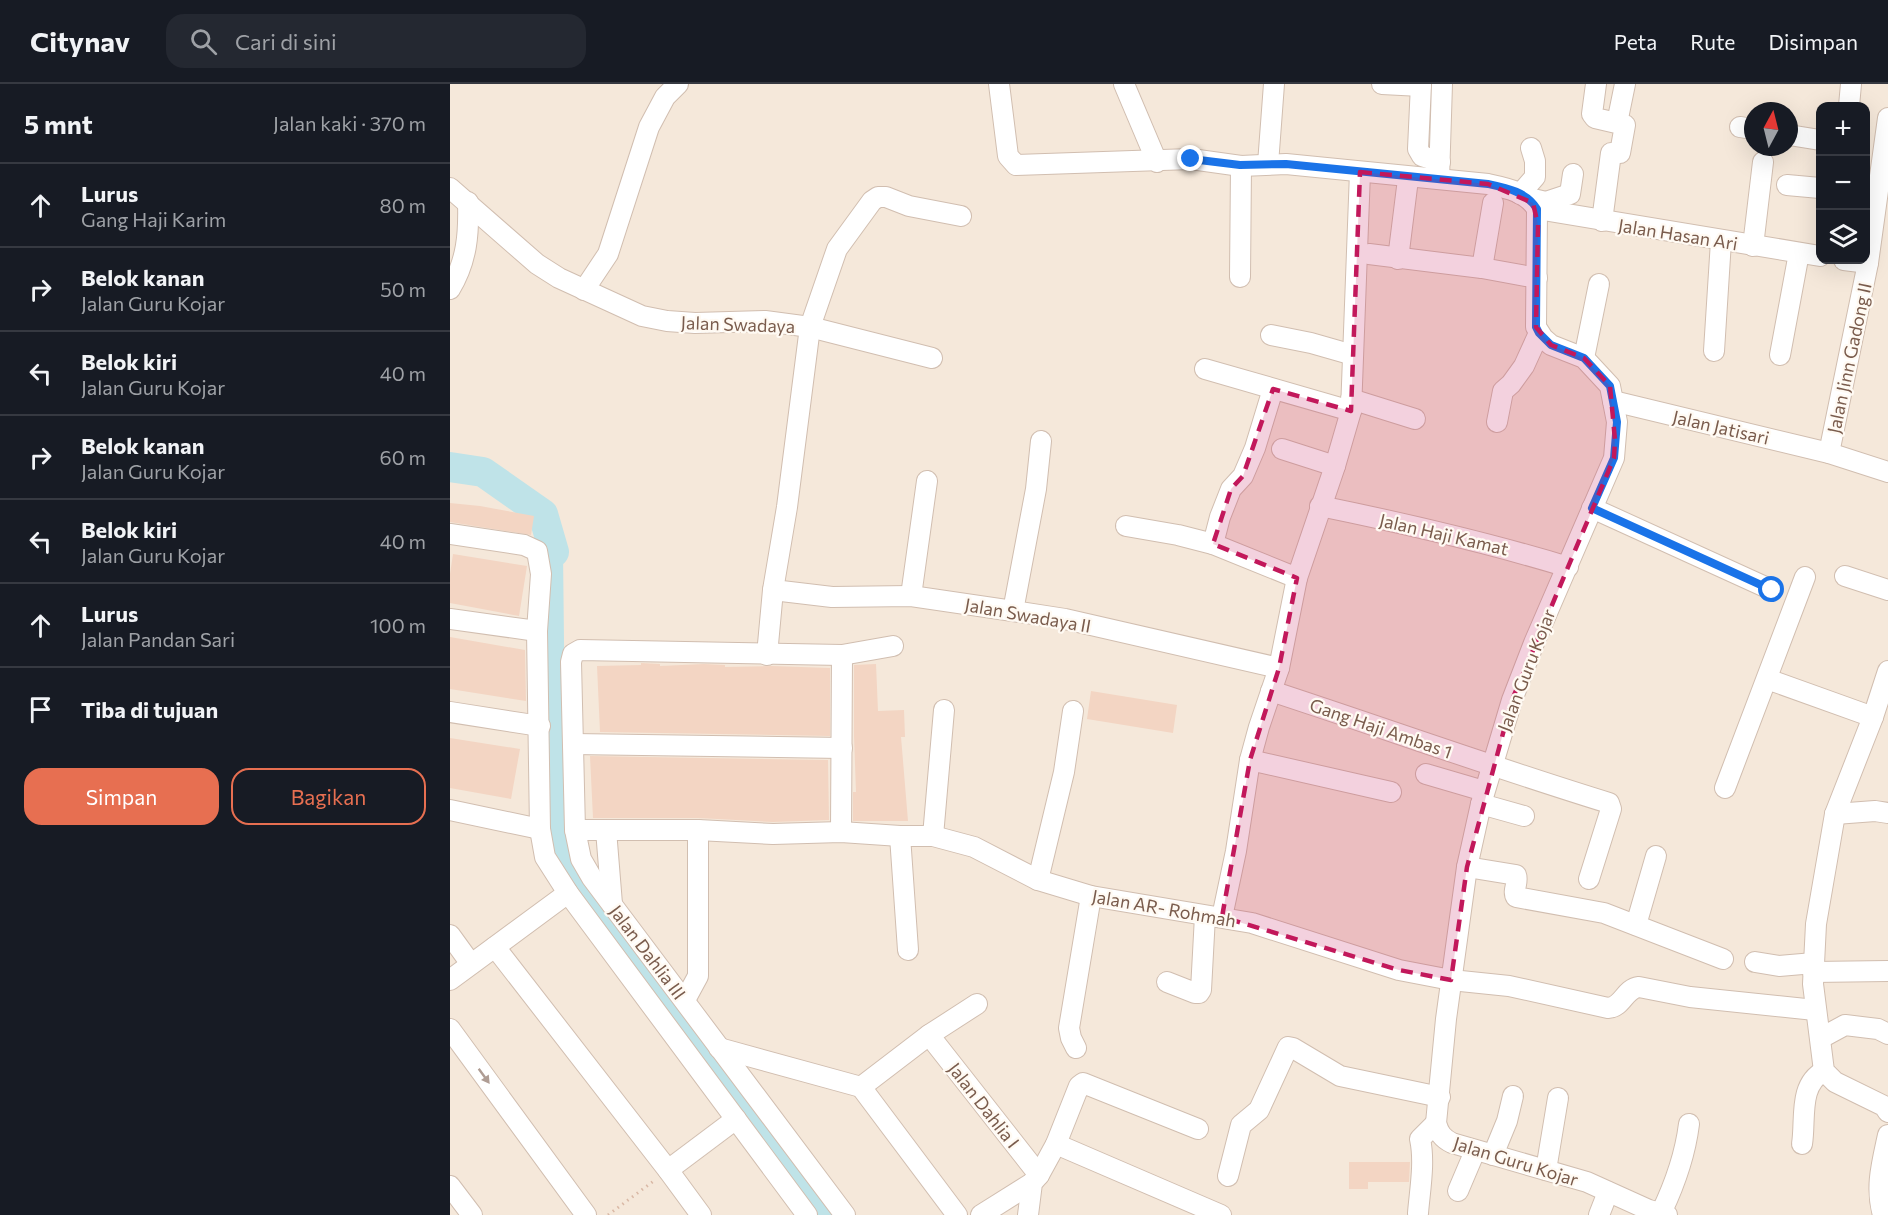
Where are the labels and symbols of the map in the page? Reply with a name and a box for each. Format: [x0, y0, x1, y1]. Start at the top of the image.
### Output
north arrow [1744, 102, 1798, 156]
route end [1177, 145, 1203, 171]
street label: Jalan Hasan Ari [1617, 214, 1739, 254]
street label: Jalan Jinn Gadong II [1822, 281, 1876, 435]
street label: Jalan Swadaya [680, 311, 796, 337]
street label: Jalan Jatisari [1671, 405, 1771, 449]
street label: Jalan Haji Kamat [1377, 508, 1511, 560]
route start [1758, 576, 1784, 602]
street label: Jalan Swadaya II [963, 593, 1093, 637]
street label: Jalan Guru Kojar [1492, 605, 1560, 735]
street label: Gang Haji Ambas 1 [1307, 693, 1455, 763]
street label: Jalan AR- Rohmah [1090, 884, 1238, 932]
street label: Jalan Dahlia III [605, 900, 691, 1004]
street label: Jalan Dahlia I [944, 1058, 1024, 1152]
one-way arrow [478, 1069, 490, 1084]
street label: Jalan Guru Kojar [1451, 1132, 1581, 1190]

